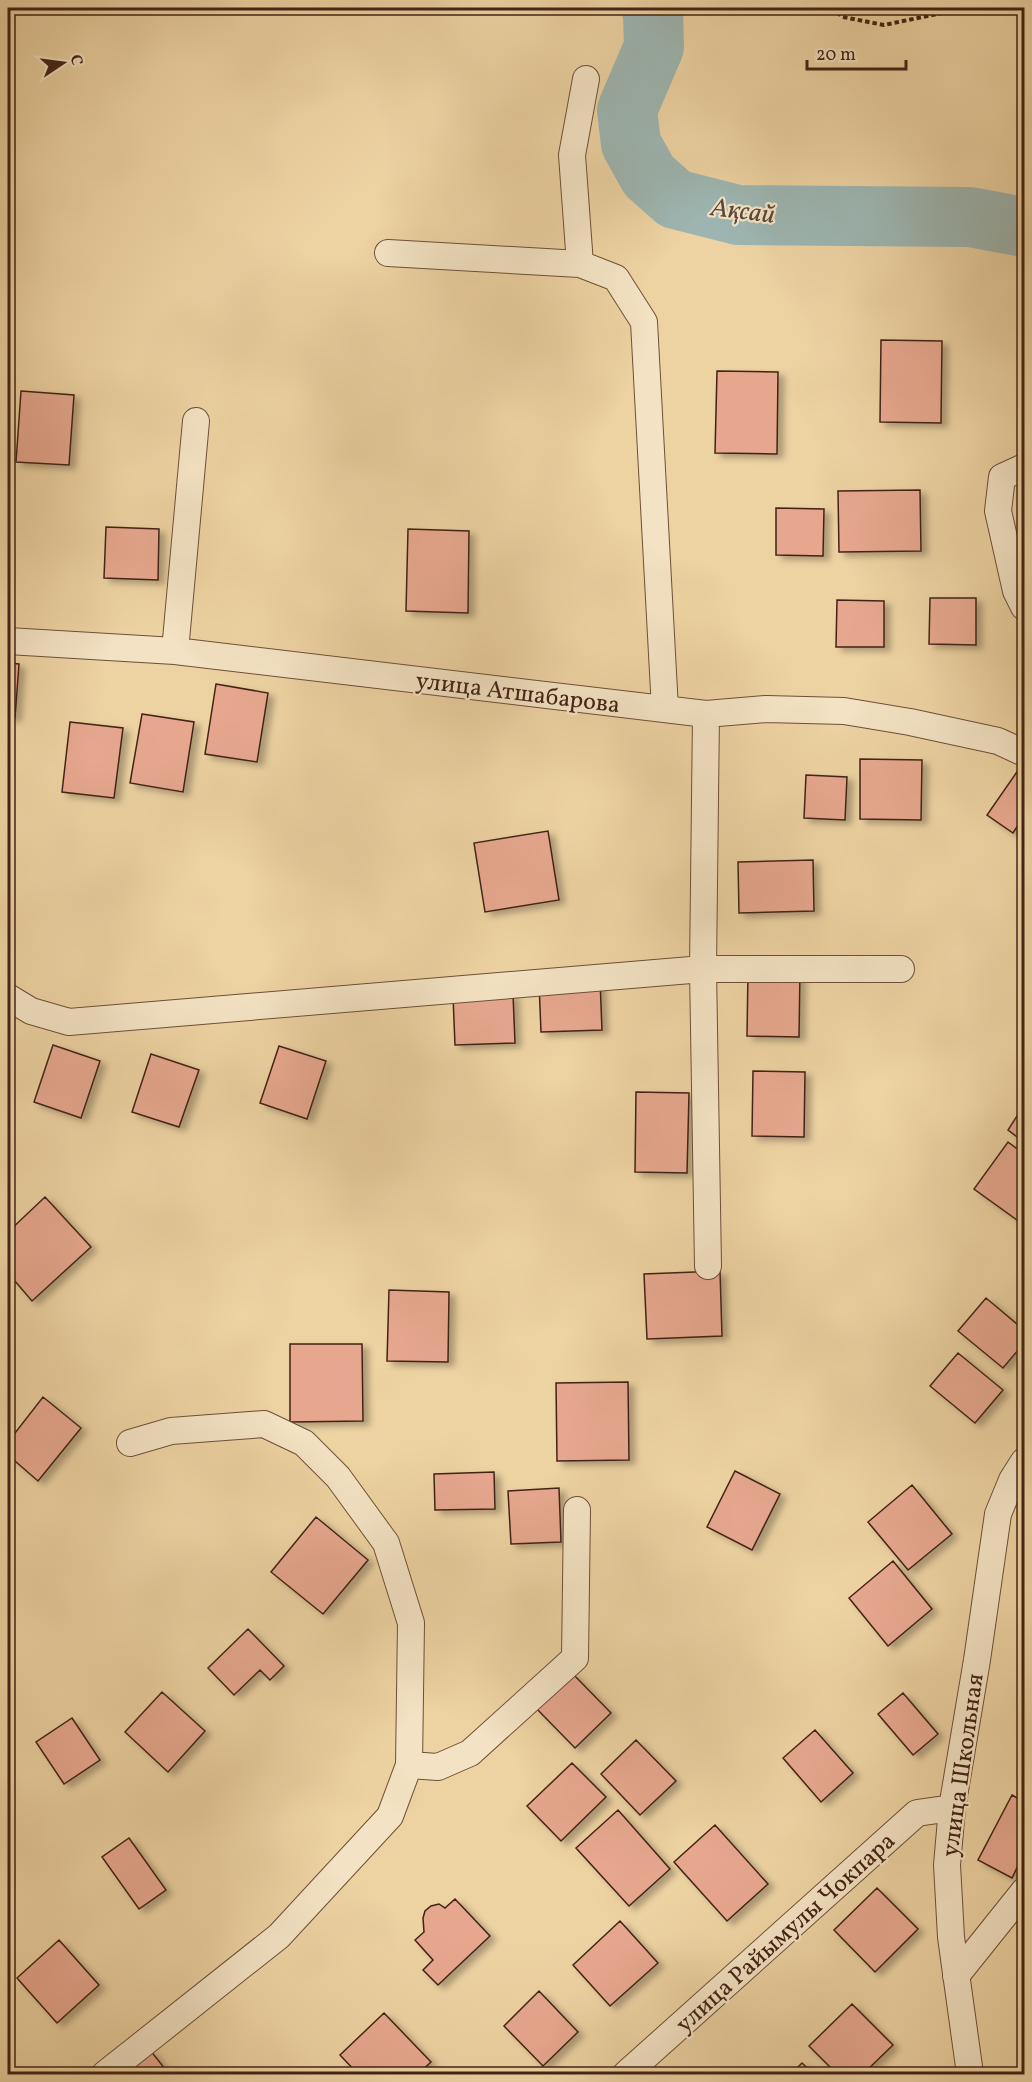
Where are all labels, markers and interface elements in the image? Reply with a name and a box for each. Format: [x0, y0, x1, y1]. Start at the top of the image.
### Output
north arrow [33, 33, 93, 93]
scale bar [807, 33, 906, 71]
text: 20 m [816, 43, 856, 68]
text: С [64, 53, 88, 68]
water label: Ақсай [708, 190, 777, 234]
street label: улица Атшабарова [414, 665, 622, 723]
street label: улица Школьная [934, 1671, 994, 1859]
street label: улица Райымулы Чокпара [669, 1825, 904, 2042]

